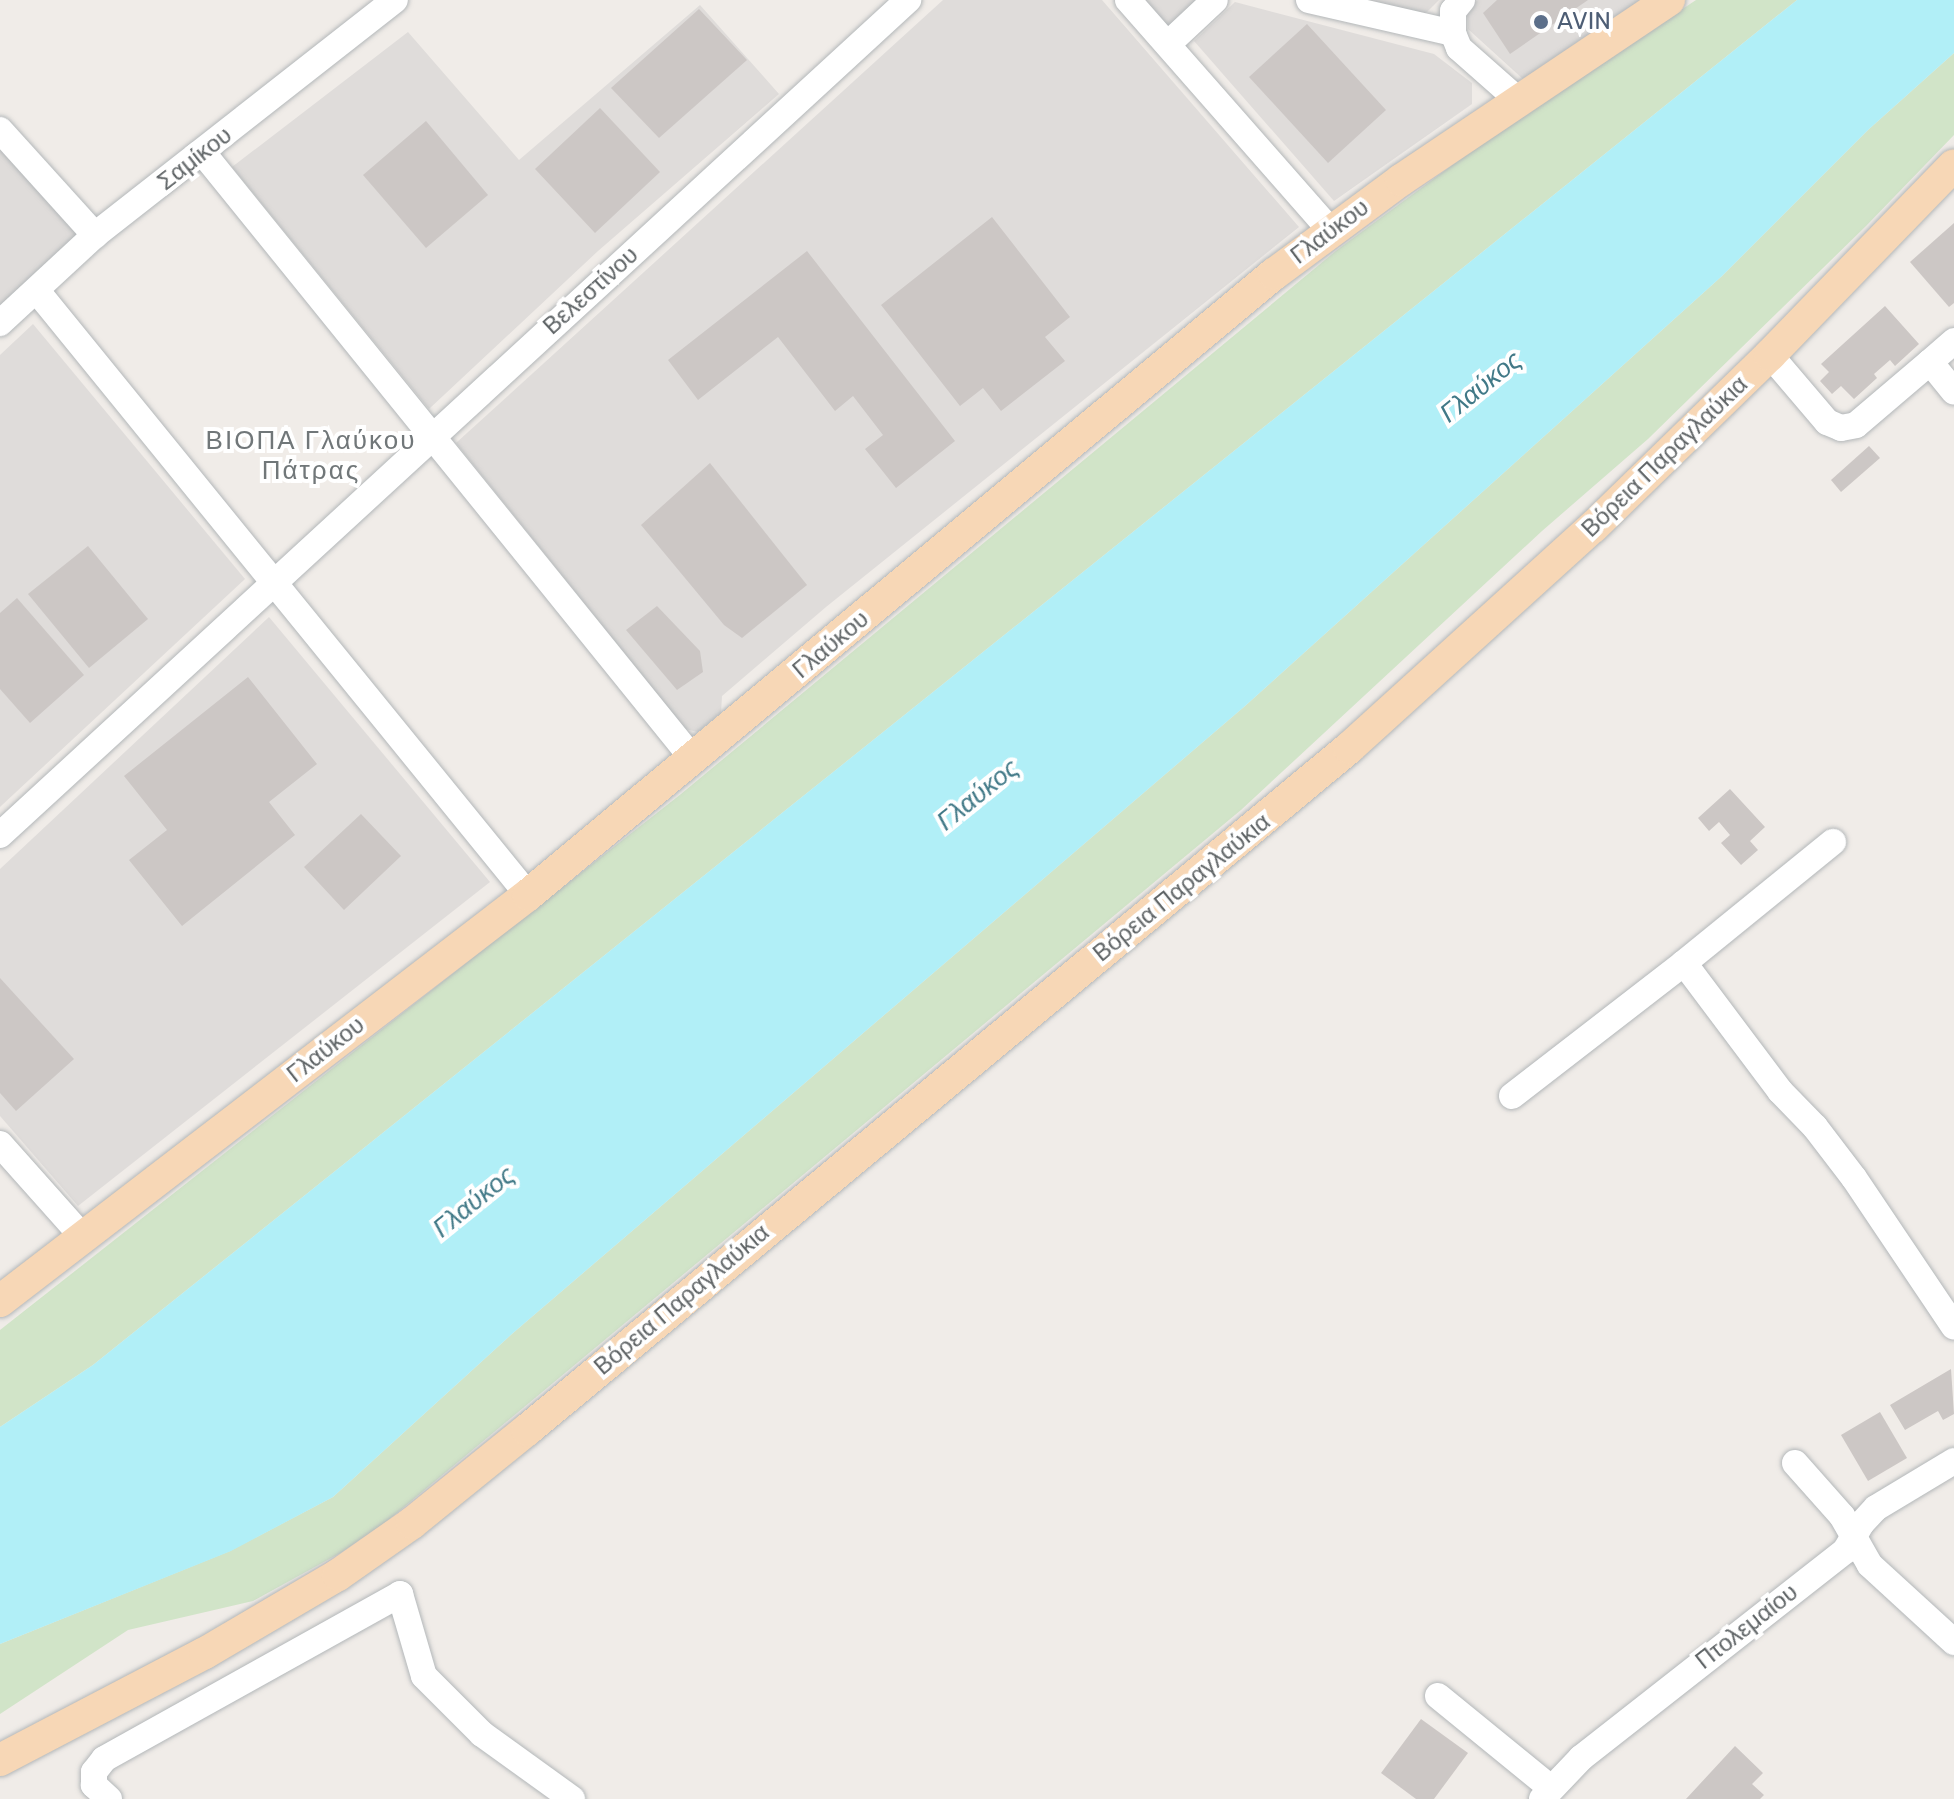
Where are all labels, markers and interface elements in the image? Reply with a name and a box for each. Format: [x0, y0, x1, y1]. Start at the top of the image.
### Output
place label: AVIN [1557, 8, 1611, 36]
marker: AVIN [1532, 13, 1550, 31]
street label: Σαμίκου [152, 121, 238, 197]
street label: Γλαύκου [1285, 193, 1375, 271]
street label: Βελεστίνου [538, 241, 644, 341]
water label: Γλαύκος [1434, 345, 1528, 429]
street label: Βόρεια Παραγλαύκια [1576, 370, 1754, 544]
district label: ΒΙΟΠΑ Γλαύκου Πάτρας [206, 425, 416, 486]
street label: Γλαύκου [787, 605, 875, 685]
water label: Γλαύκος [931, 753, 1025, 837]
street label: Βόρεια Παραγλαύκια [1088, 808, 1276, 968]
street label: Γλαύκου [282, 1011, 370, 1089]
water label: Γλαύκος [427, 1160, 521, 1244]
street label: Βόρεια Παραγλαύκια [589, 1218, 775, 1382]
street label: Πτολεμαίου [1690, 1578, 1804, 1676]

